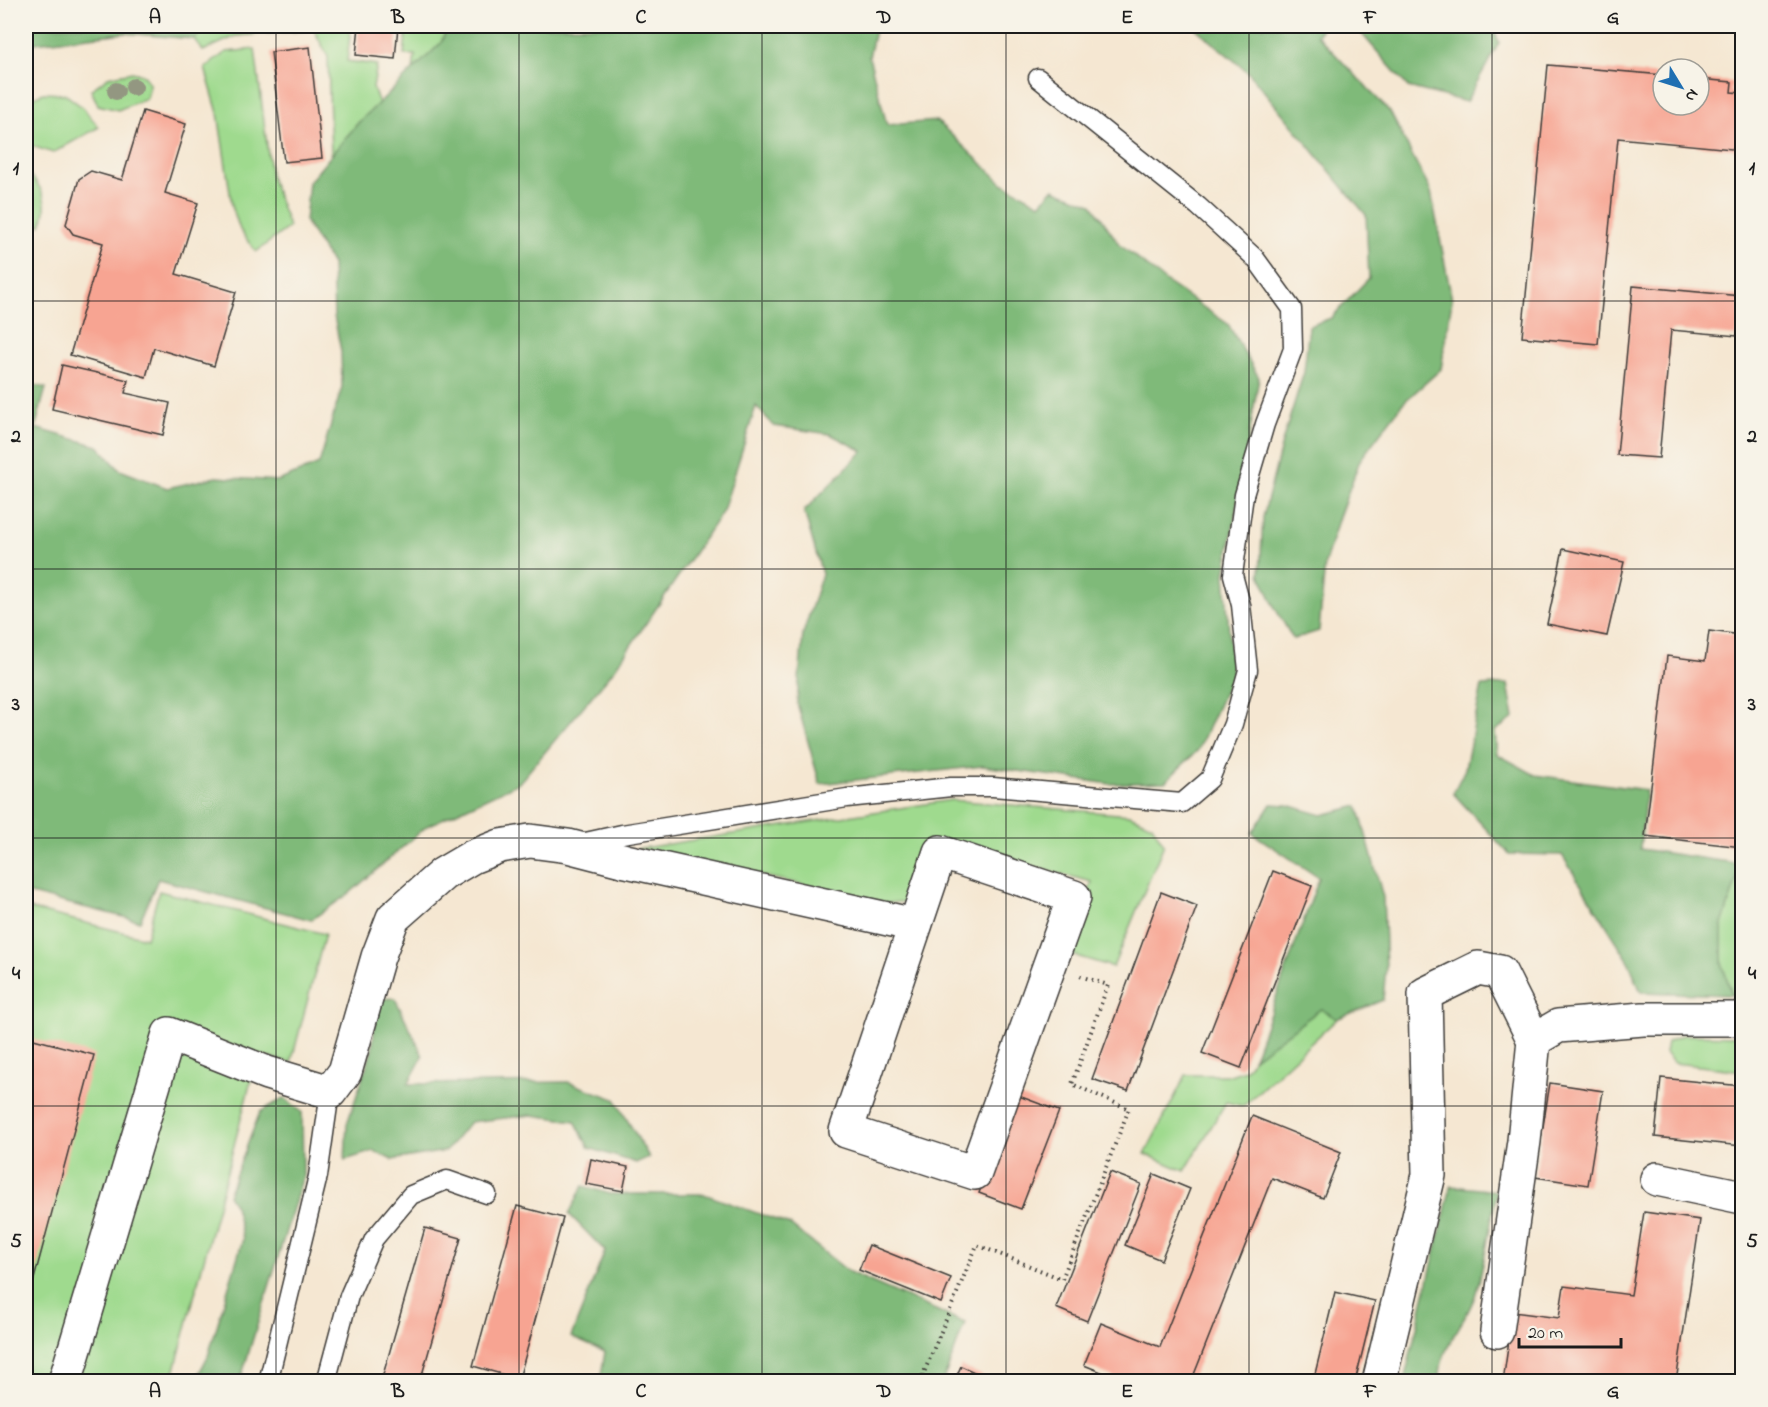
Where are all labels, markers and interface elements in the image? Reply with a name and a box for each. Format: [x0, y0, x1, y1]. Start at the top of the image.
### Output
text: A [149, 4, 161, 33]
text: B [390, 4, 405, 33]
text: C [636, 4, 647, 33]
text: D [876, 4, 891, 33]
text: E [1121, 4, 1133, 33]
text: F [1363, 4, 1377, 33]
text: G [1607, 4, 1620, 33]
north arrow [1651, 57, 1711, 117]
text: N [1678, 83, 1704, 107]
text: 1 [13, 155, 20, 184]
text: 1 [1749, 155, 1756, 184]
text: 2 [10, 423, 21, 452]
text: 2 [1746, 423, 1757, 452]
text: 3 [11, 691, 20, 720]
text: 3 [1747, 691, 1756, 720]
text: 4 [12, 960, 21, 989]
text: 4 [1748, 960, 1757, 989]
text: 5 [10, 1228, 22, 1257]
text: 5 [1746, 1228, 1758, 1257]
scale bar [1519, 1311, 1621, 1349]
text: 20 m [1528, 1321, 1563, 1347]
text: A [149, 1378, 161, 1407]
text: B [390, 1378, 405, 1407]
text: C [636, 1378, 647, 1407]
text: D [876, 1378, 891, 1407]
text: E [1121, 1378, 1133, 1407]
text: F [1363, 1378, 1377, 1407]
text: G [1607, 1378, 1620, 1407]

